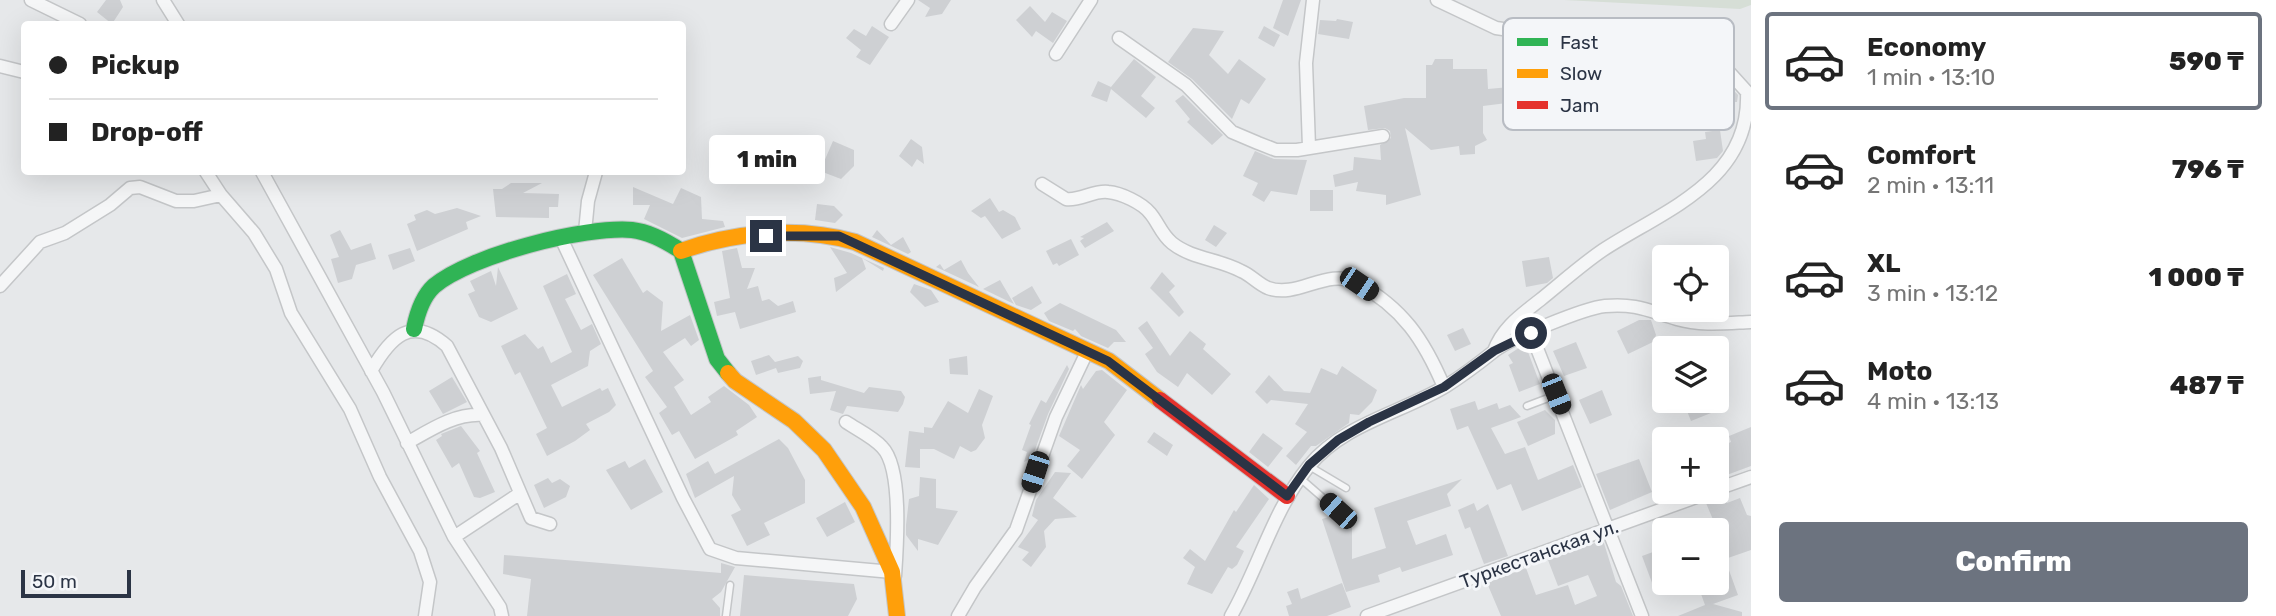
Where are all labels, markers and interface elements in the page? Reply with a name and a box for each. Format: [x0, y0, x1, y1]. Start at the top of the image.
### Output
legend [1503, 18, 1734, 130]
icon: car [1783, 30, 1846, 93]
text: Fast [1560, 31, 1599, 54]
text: Economy [1867, 32, 1986, 63]
text: 590 ₸ [2169, 46, 2244, 77]
text: Pickup [91, 50, 180, 81]
text: Slow [1560, 62, 1602, 85]
text: 1 min · 13:10 [1867, 63, 1995, 91]
text: Jam [1560, 94, 1599, 117]
text: Drop-off [91, 117, 203, 148]
callout: 1 min [708, 134, 824, 184]
icon: car [1783, 138, 1846, 201]
text: Comfort [1867, 140, 1976, 171]
text: 1 min [737, 145, 797, 173]
text: 796 ₸ [2172, 154, 2244, 185]
text: 2 min · 13:11 [1867, 171, 1994, 199]
route end [750, 220, 782, 252]
map controls [1652, 245, 1729, 595]
button: locate [1652, 245, 1729, 322]
icon: car [1783, 246, 1846, 309]
text: XL [1867, 248, 1900, 279]
text: 1 000 ₸ [2148, 262, 2244, 293]
car [1336, 264, 1383, 304]
text: 3 min · 13:12 [1867, 279, 1998, 307]
route start [1515, 317, 1547, 349]
button: layers [1652, 336, 1729, 413]
icon: car [1783, 354, 1846, 417]
text: Moto [1867, 356, 1932, 387]
text: 487 ₸ [2170, 370, 2244, 401]
car [1539, 371, 1574, 417]
text: 4 min · 13:13 [1867, 387, 1999, 415]
button: + [1652, 427, 1729, 504]
car [1019, 449, 1052, 495]
car [1316, 489, 1361, 533]
street label: Туркестанская ул. [1457, 515, 1621, 593]
button: − [1652, 518, 1729, 595]
button: Confirm [1779, 522, 2248, 602]
scale bar [21, 567, 131, 599]
text: 50 m [32, 570, 77, 593]

